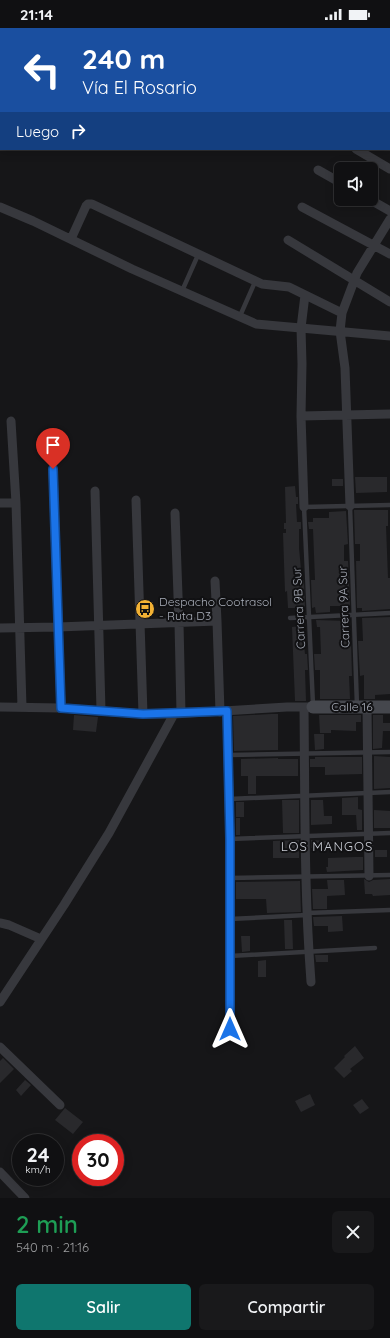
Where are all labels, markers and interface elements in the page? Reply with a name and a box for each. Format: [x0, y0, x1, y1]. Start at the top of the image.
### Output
text: 21:14 [20, 5, 53, 24]
text: 240 m [82, 41, 165, 76]
icon: left [16, 44, 68, 96]
text: Vía El Rosario [82, 76, 197, 99]
icon: right [67, 120, 89, 142]
text: Luego [16, 122, 59, 141]
map controls [334, 162, 378, 206]
button: sound [334, 162, 378, 206]
pin [36, 428, 70, 469]
icon: arrive [42, 434, 64, 456]
street label: Carrera 9A Sur [335, 565, 352, 648]
street label: Carrera 9B Sur [289, 566, 308, 649]
place label: Despacho Cootrasol - Ruta D3 [159, 594, 272, 623]
bus stop icon: Despacho Cootrasol - Ruta D3 [134, 598, 156, 620]
street label: Calle 16 [331, 699, 373, 714]
district label: LOS MANGOS [281, 838, 373, 854]
position arrow [209, 1008, 251, 1050]
speed limit sign: 30 [72, 1134, 124, 1186]
text: 24 [26, 1142, 50, 1167]
text: km/h [25, 1163, 51, 1176]
text: 2 min [16, 1209, 78, 1239]
button: close [332, 1211, 374, 1253]
text: 540 m · 21:16 [16, 1239, 89, 1255]
button: Salir [16, 1284, 191, 1330]
button: Compartir [199, 1284, 374, 1330]

